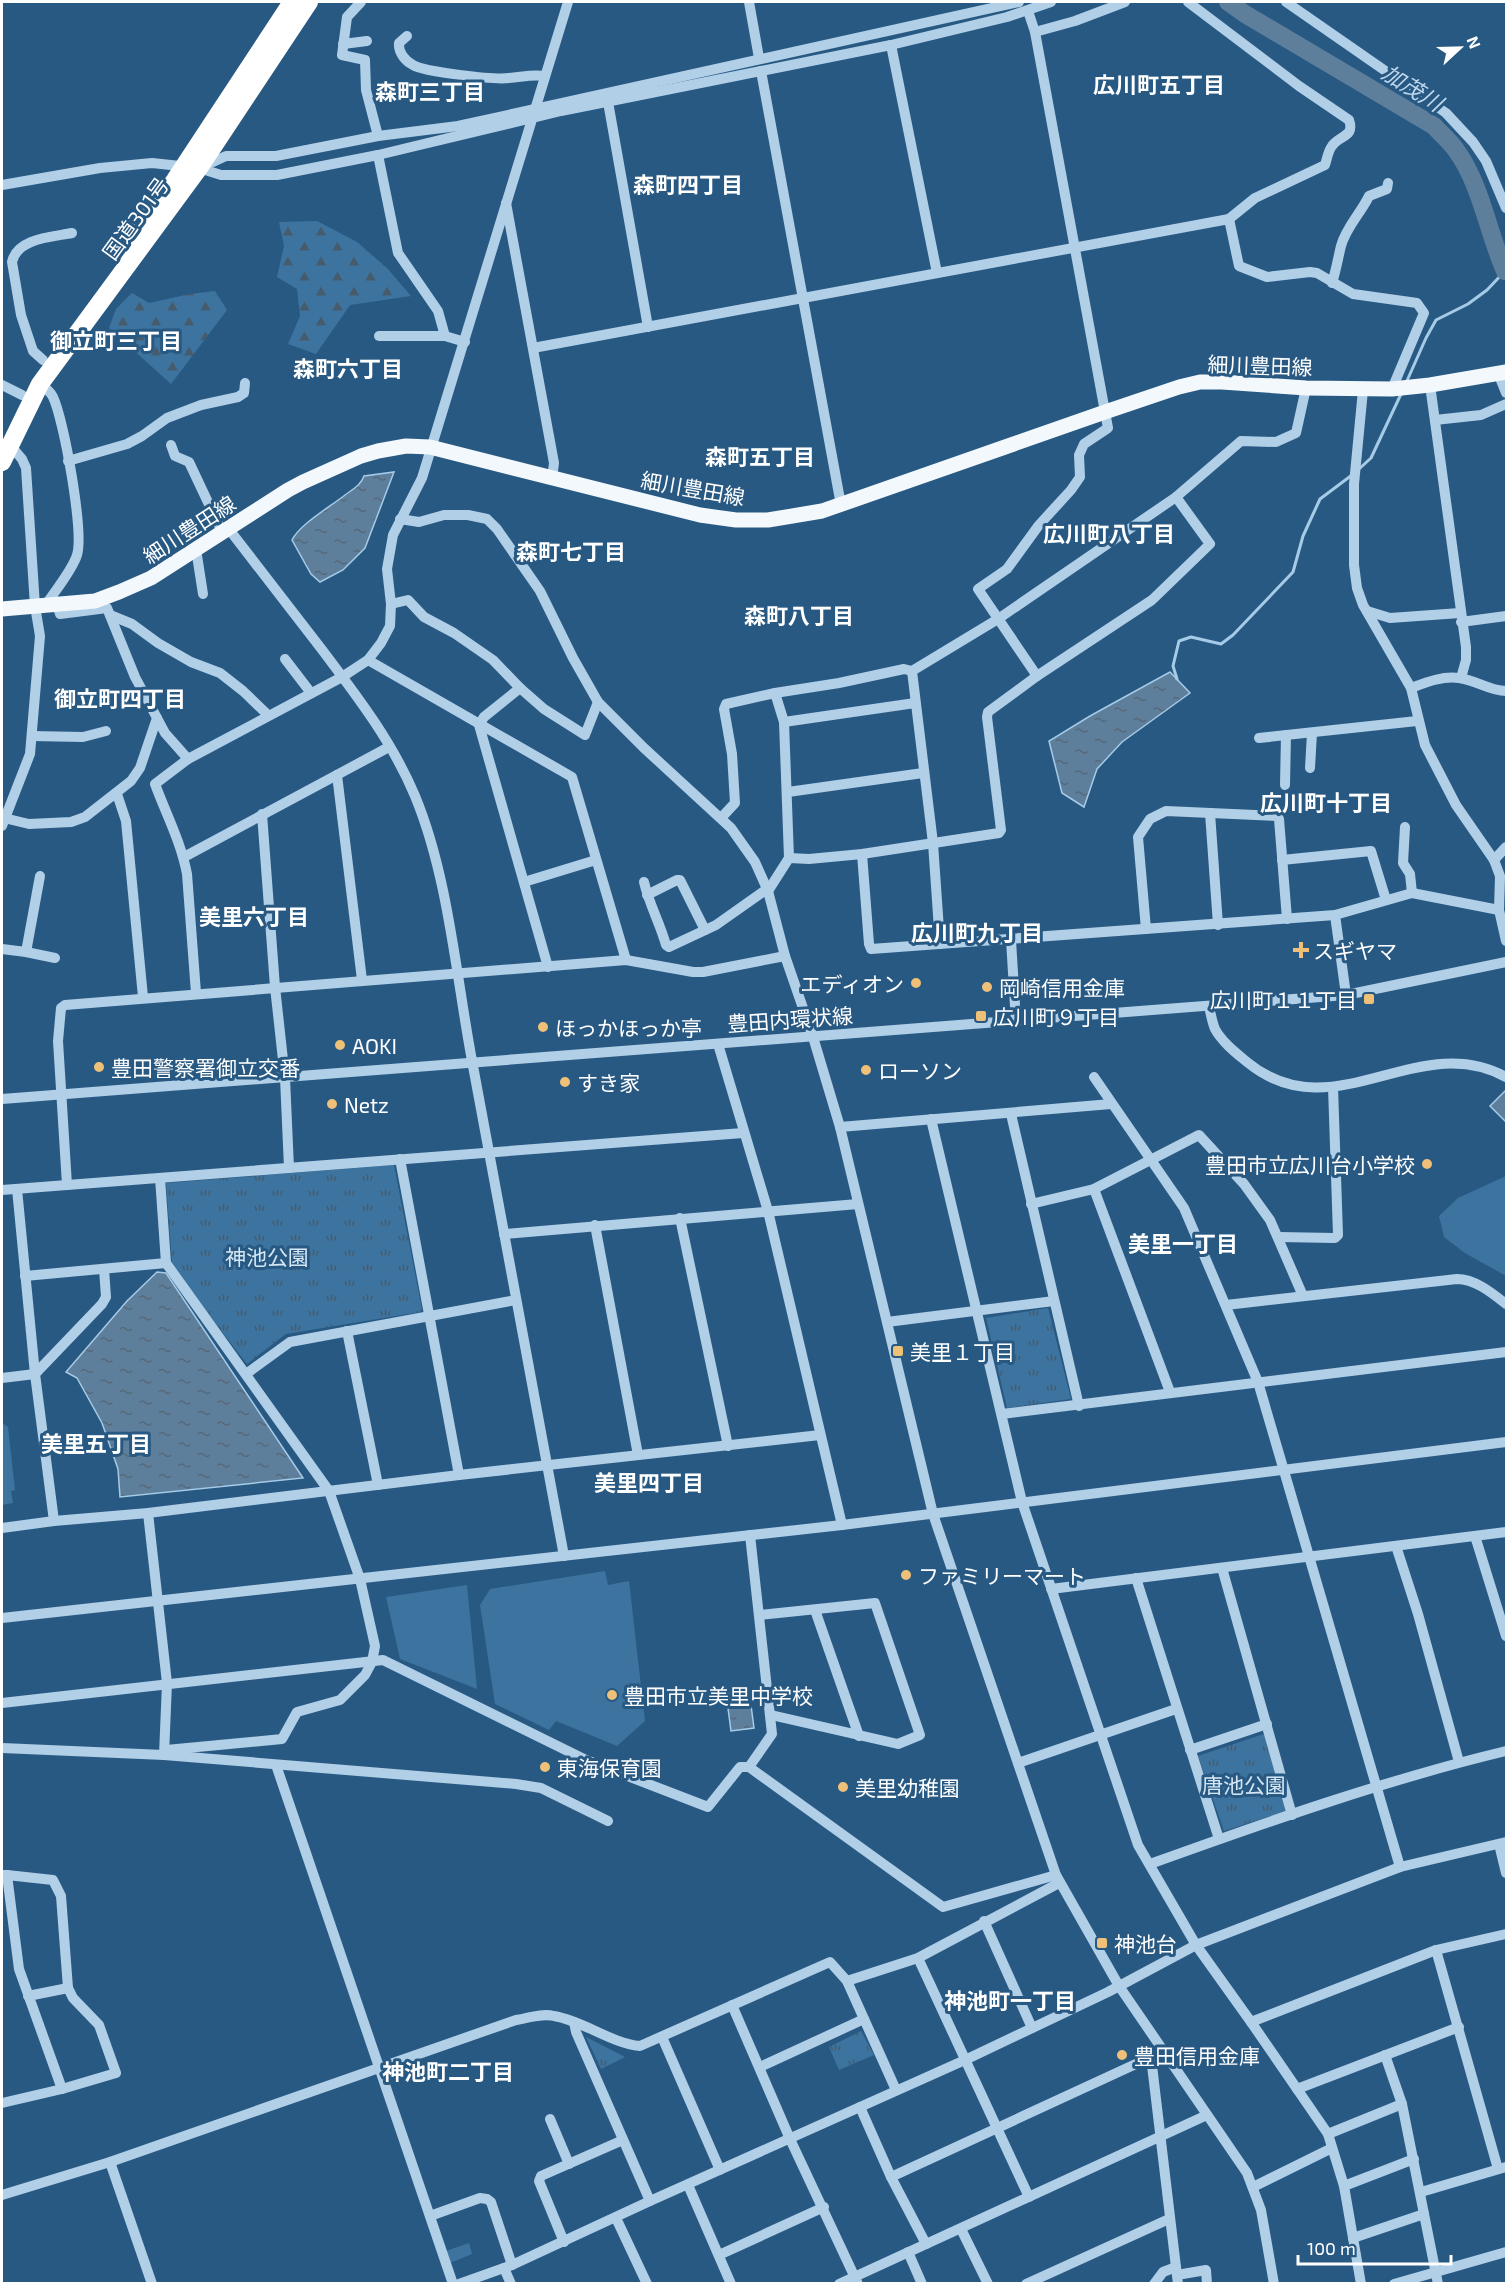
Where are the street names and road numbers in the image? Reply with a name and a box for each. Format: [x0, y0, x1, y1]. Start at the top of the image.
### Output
street label: 国道301号 [97, 172, 173, 264]
street label: 細川豊田線 [1207, 351, 1313, 379]
street label: 細川豊田線 [639, 467, 747, 509]
street label: 細川豊田線 [138, 490, 240, 568]
street label: 豊田内環状線 [726, 1002, 854, 1036]

